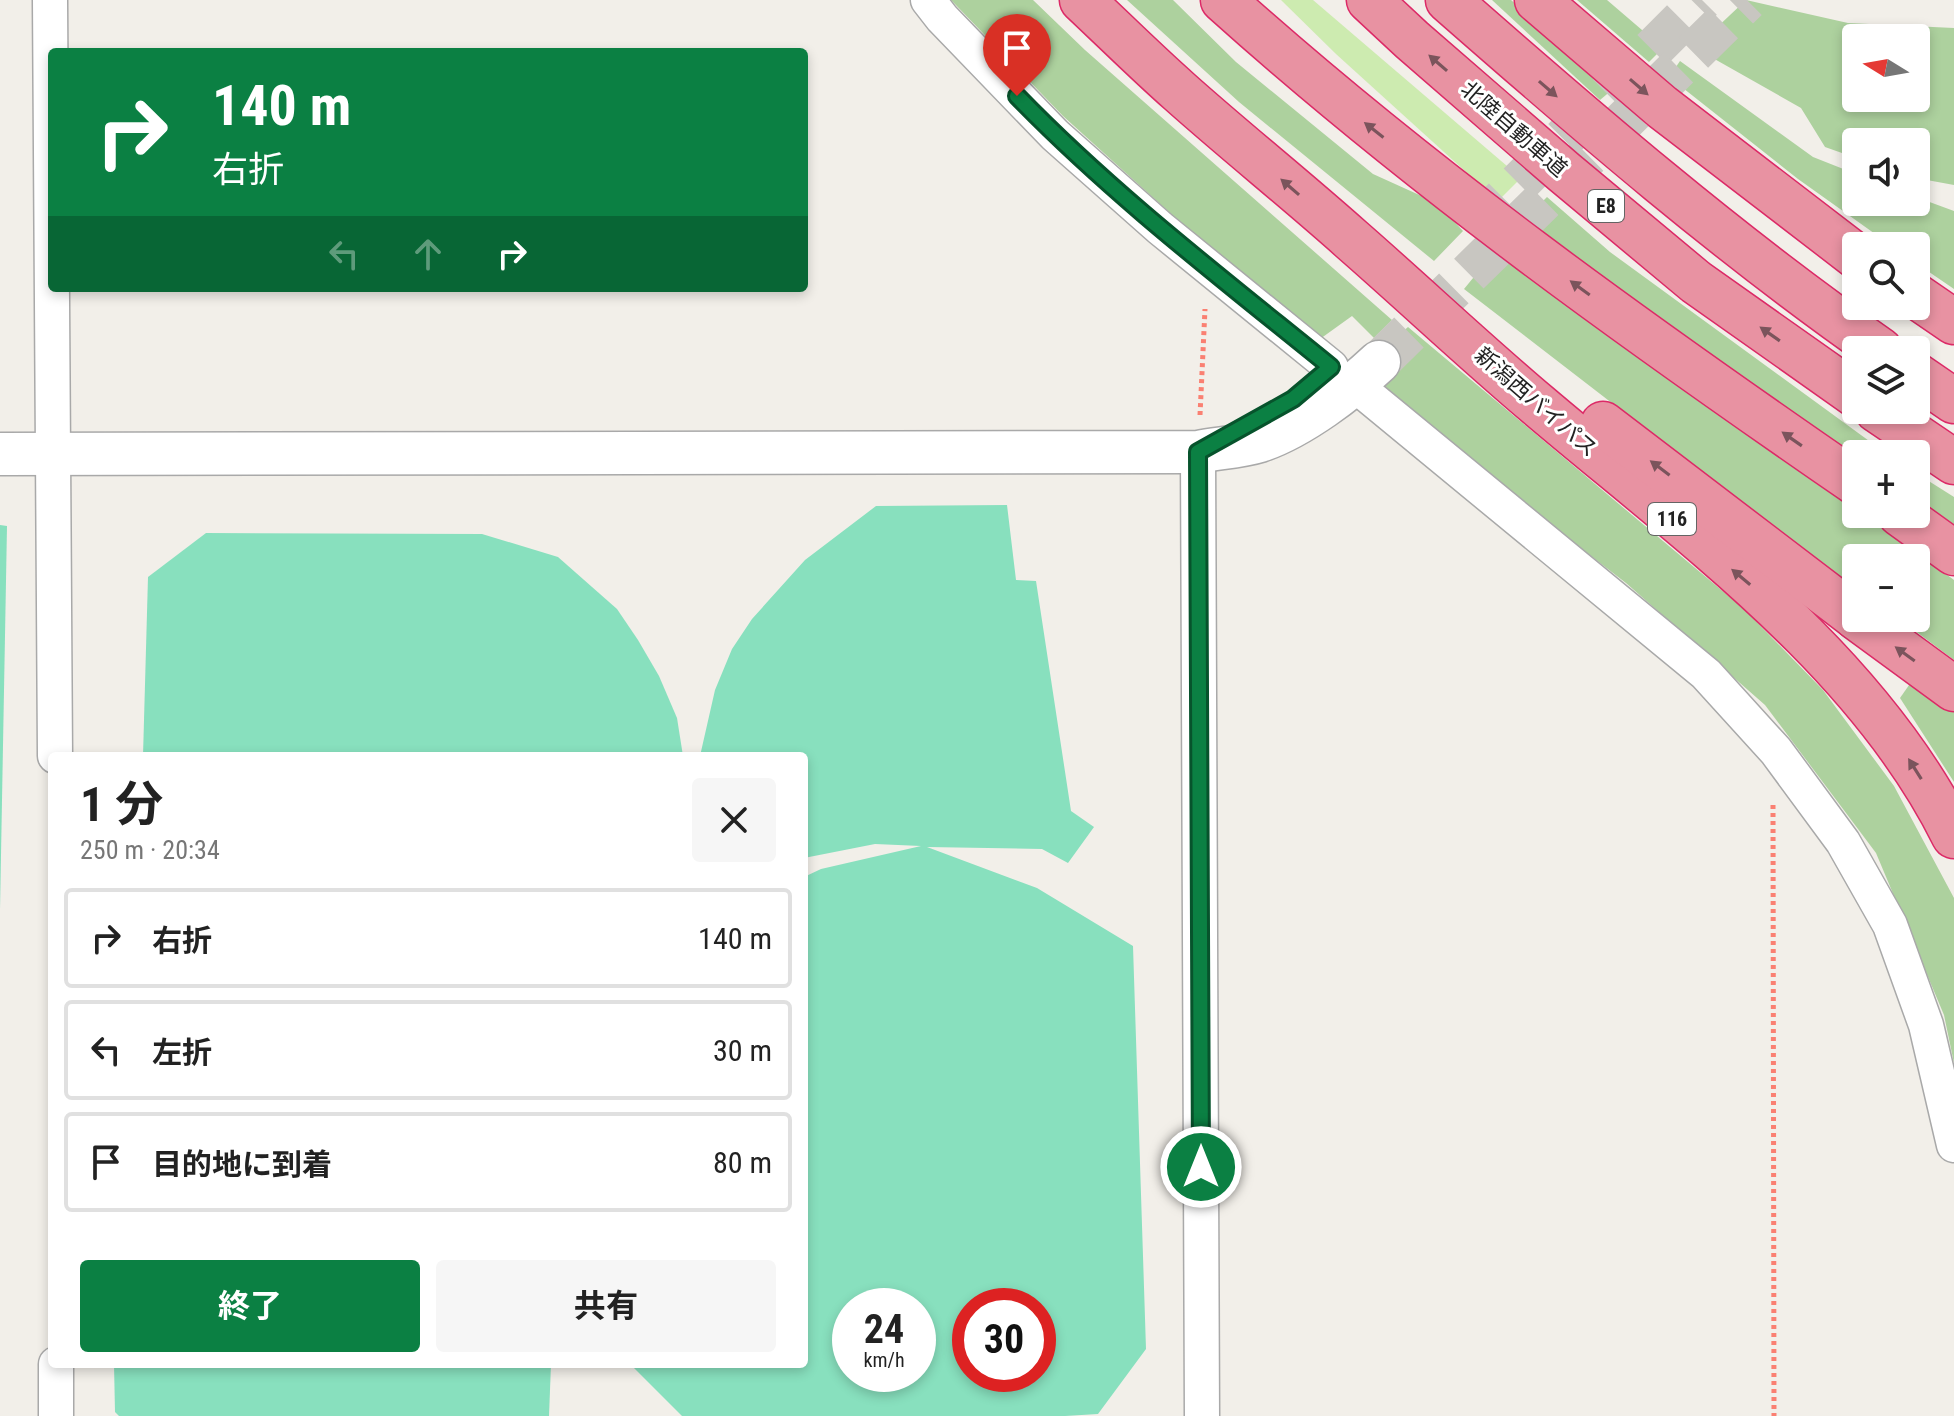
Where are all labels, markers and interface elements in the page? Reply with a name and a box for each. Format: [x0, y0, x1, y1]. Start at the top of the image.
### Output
pin [983, 14.0, 1051, 96]
north arrow [1842, 24, 1930, 112]
map controls [1842, 24, 1930, 632]
icon: arrive [995, 26, 1039, 70]
one-way arrow [1429, 55, 1449, 72]
text: 140 m [212, 73, 351, 139]
street label: 北陸自動車道 [1456, 76, 1572, 182]
one-way arrow [1629, 78, 1649, 96]
one-way arrow [1539, 79, 1558, 97]
icon: right [80, 80, 184, 184]
one-way arrow [1364, 122, 1384, 138]
button: sound [1842, 128, 1930, 216]
text: 右折 [212, 149, 284, 191]
one-way arrow [1281, 178, 1300, 196]
road number: E8 [1588, 190, 1624, 222]
icon: left [322, 232, 366, 276]
icon: ahead [406, 232, 450, 276]
icon: right [490, 232, 534, 276]
button: search [1842, 232, 1930, 320]
one-way arrow [1570, 280, 1591, 296]
one-way arrow [1759, 327, 1780, 342]
button: layers [1842, 336, 1930, 424]
street label: 新潟西バイパス [1470, 342, 1602, 462]
one-way arrow [1781, 432, 1802, 447]
button: + [1842, 440, 1930, 528]
one-way arrow [1650, 460, 1671, 476]
road number: 116 [1648, 503, 1696, 535]
button: − [1842, 544, 1930, 632]
one-way arrow [1731, 569, 1751, 586]
one-way arrow [1895, 647, 1916, 662]
one-way arrow [1909, 758, 1923, 780]
text: 1 分 [80, 776, 163, 833]
button: close [692, 778, 776, 862]
text: 250 m · 20:34 [80, 835, 220, 865]
icon: right [84, 916, 128, 960]
text: 140 m [698, 921, 772, 956]
text: 右折 [152, 923, 212, 958]
icon: left [84, 1028, 128, 1072]
text: 30 m [713, 1033, 772, 1068]
text: 左折 [152, 1035, 212, 1070]
position arrow [1159, 1125, 1243, 1209]
icon: arrive [84, 1140, 128, 1184]
text: 80 m [713, 1145, 772, 1180]
text: 目的地に到着 [152, 1147, 332, 1182]
button: 終了 [80, 1260, 420, 1352]
button: 共有 [436, 1260, 776, 1352]
speed limit sign: 30 [952, 1288, 1056, 1392]
text: 24 [864, 1306, 904, 1353]
text: km/h [863, 1348, 905, 1372]

